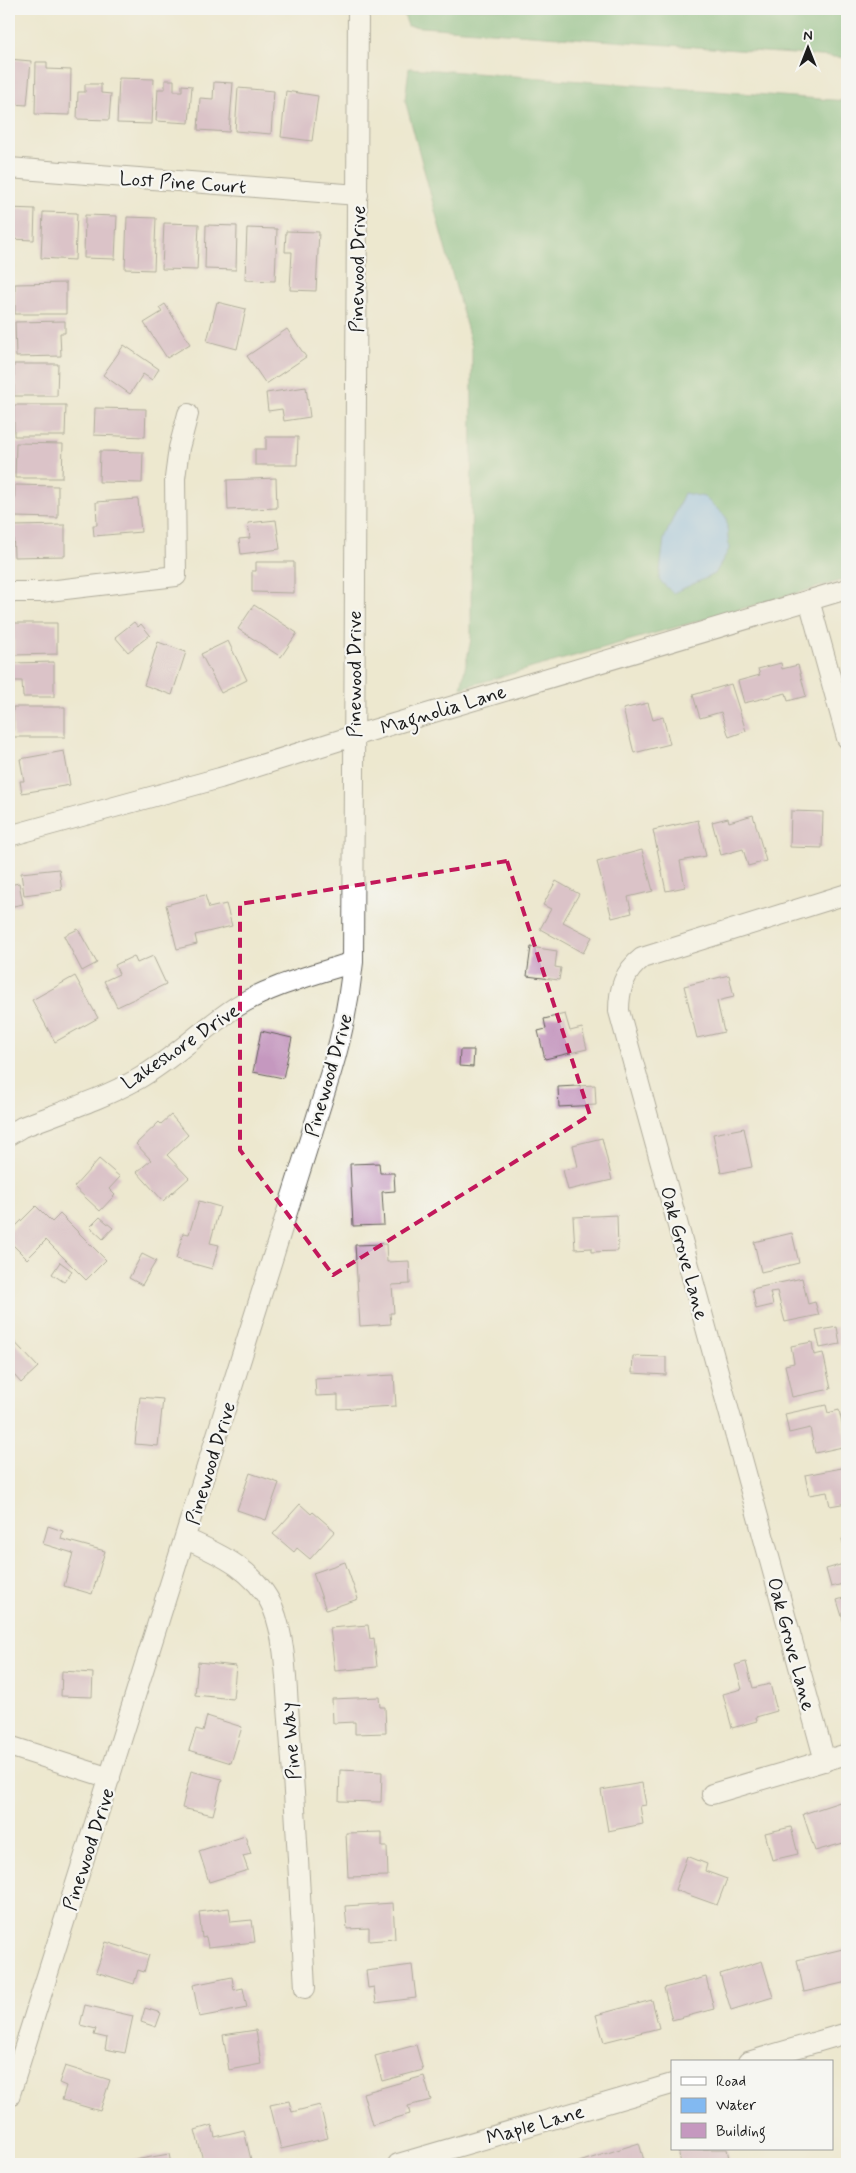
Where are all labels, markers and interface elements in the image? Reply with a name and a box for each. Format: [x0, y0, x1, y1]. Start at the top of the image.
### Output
north arrow [784, 22, 834, 72]
text: N [803, 27, 813, 45]
street label: Lost Pine Court [118, 166, 247, 201]
street label: Pinewood Drive [344, 205, 373, 333]
street label: Pinewood Drive [342, 610, 369, 738]
street label: Magnolia Lane [377, 678, 510, 744]
street label: Lakeshore Drive [117, 998, 245, 1097]
street label: Pinewood Drive [299, 1011, 360, 1140]
street label: Oak Grove Lane [653, 1184, 714, 1323]
street label: Pinewood Drive [180, 1399, 243, 1528]
street label: Oak Grove Lane [760, 1575, 821, 1714]
street label: Pine Way [275, 1701, 308, 1781]
street label: Pinewood Drive [57, 1785, 122, 1914]
legend [671, 2060, 834, 2150]
text: Road [716, 2072, 746, 2092]
text: Water [716, 2096, 756, 2116]
street label: Maple Lane [483, 2099, 588, 2152]
text: Building [716, 2122, 766, 2143]

